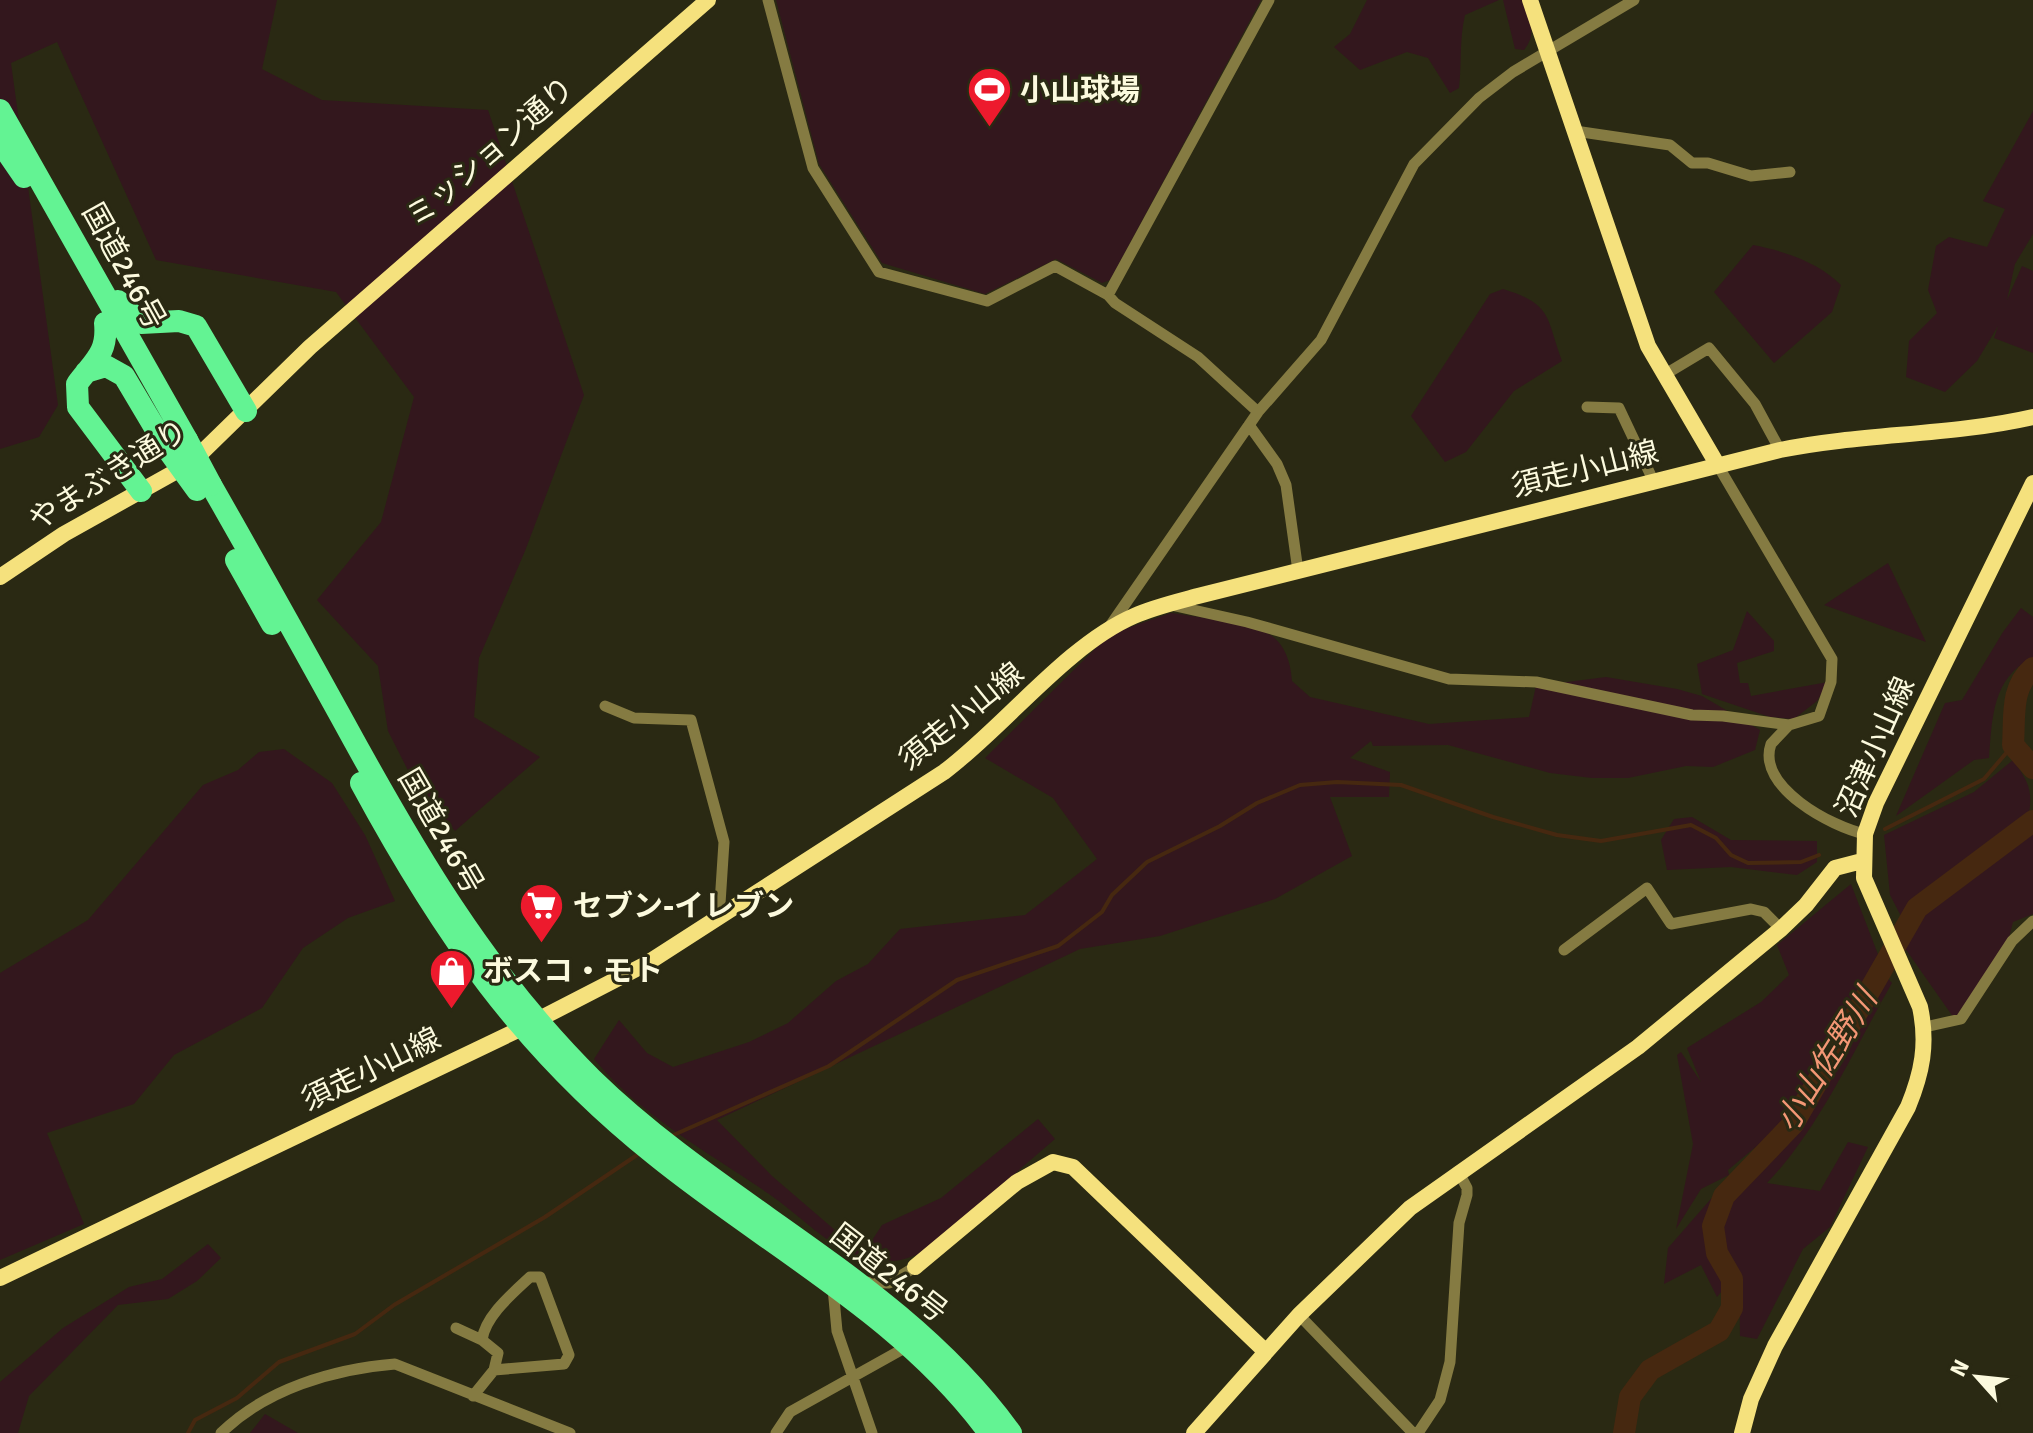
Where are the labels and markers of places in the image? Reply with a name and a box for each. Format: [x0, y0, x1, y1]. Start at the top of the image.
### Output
sports icon: 小山球場 [965, 66, 1013, 129]
place label: 小山球場 [1020, 72, 1140, 109]
supermarket icon: セブン-イレブン [518, 882, 566, 945]
place label: セブン-イレブン [573, 888, 794, 925]
shop icon: ボスコ・モト [428, 947, 476, 1010]
place label: ボスコ・モト [483, 953, 663, 990]

